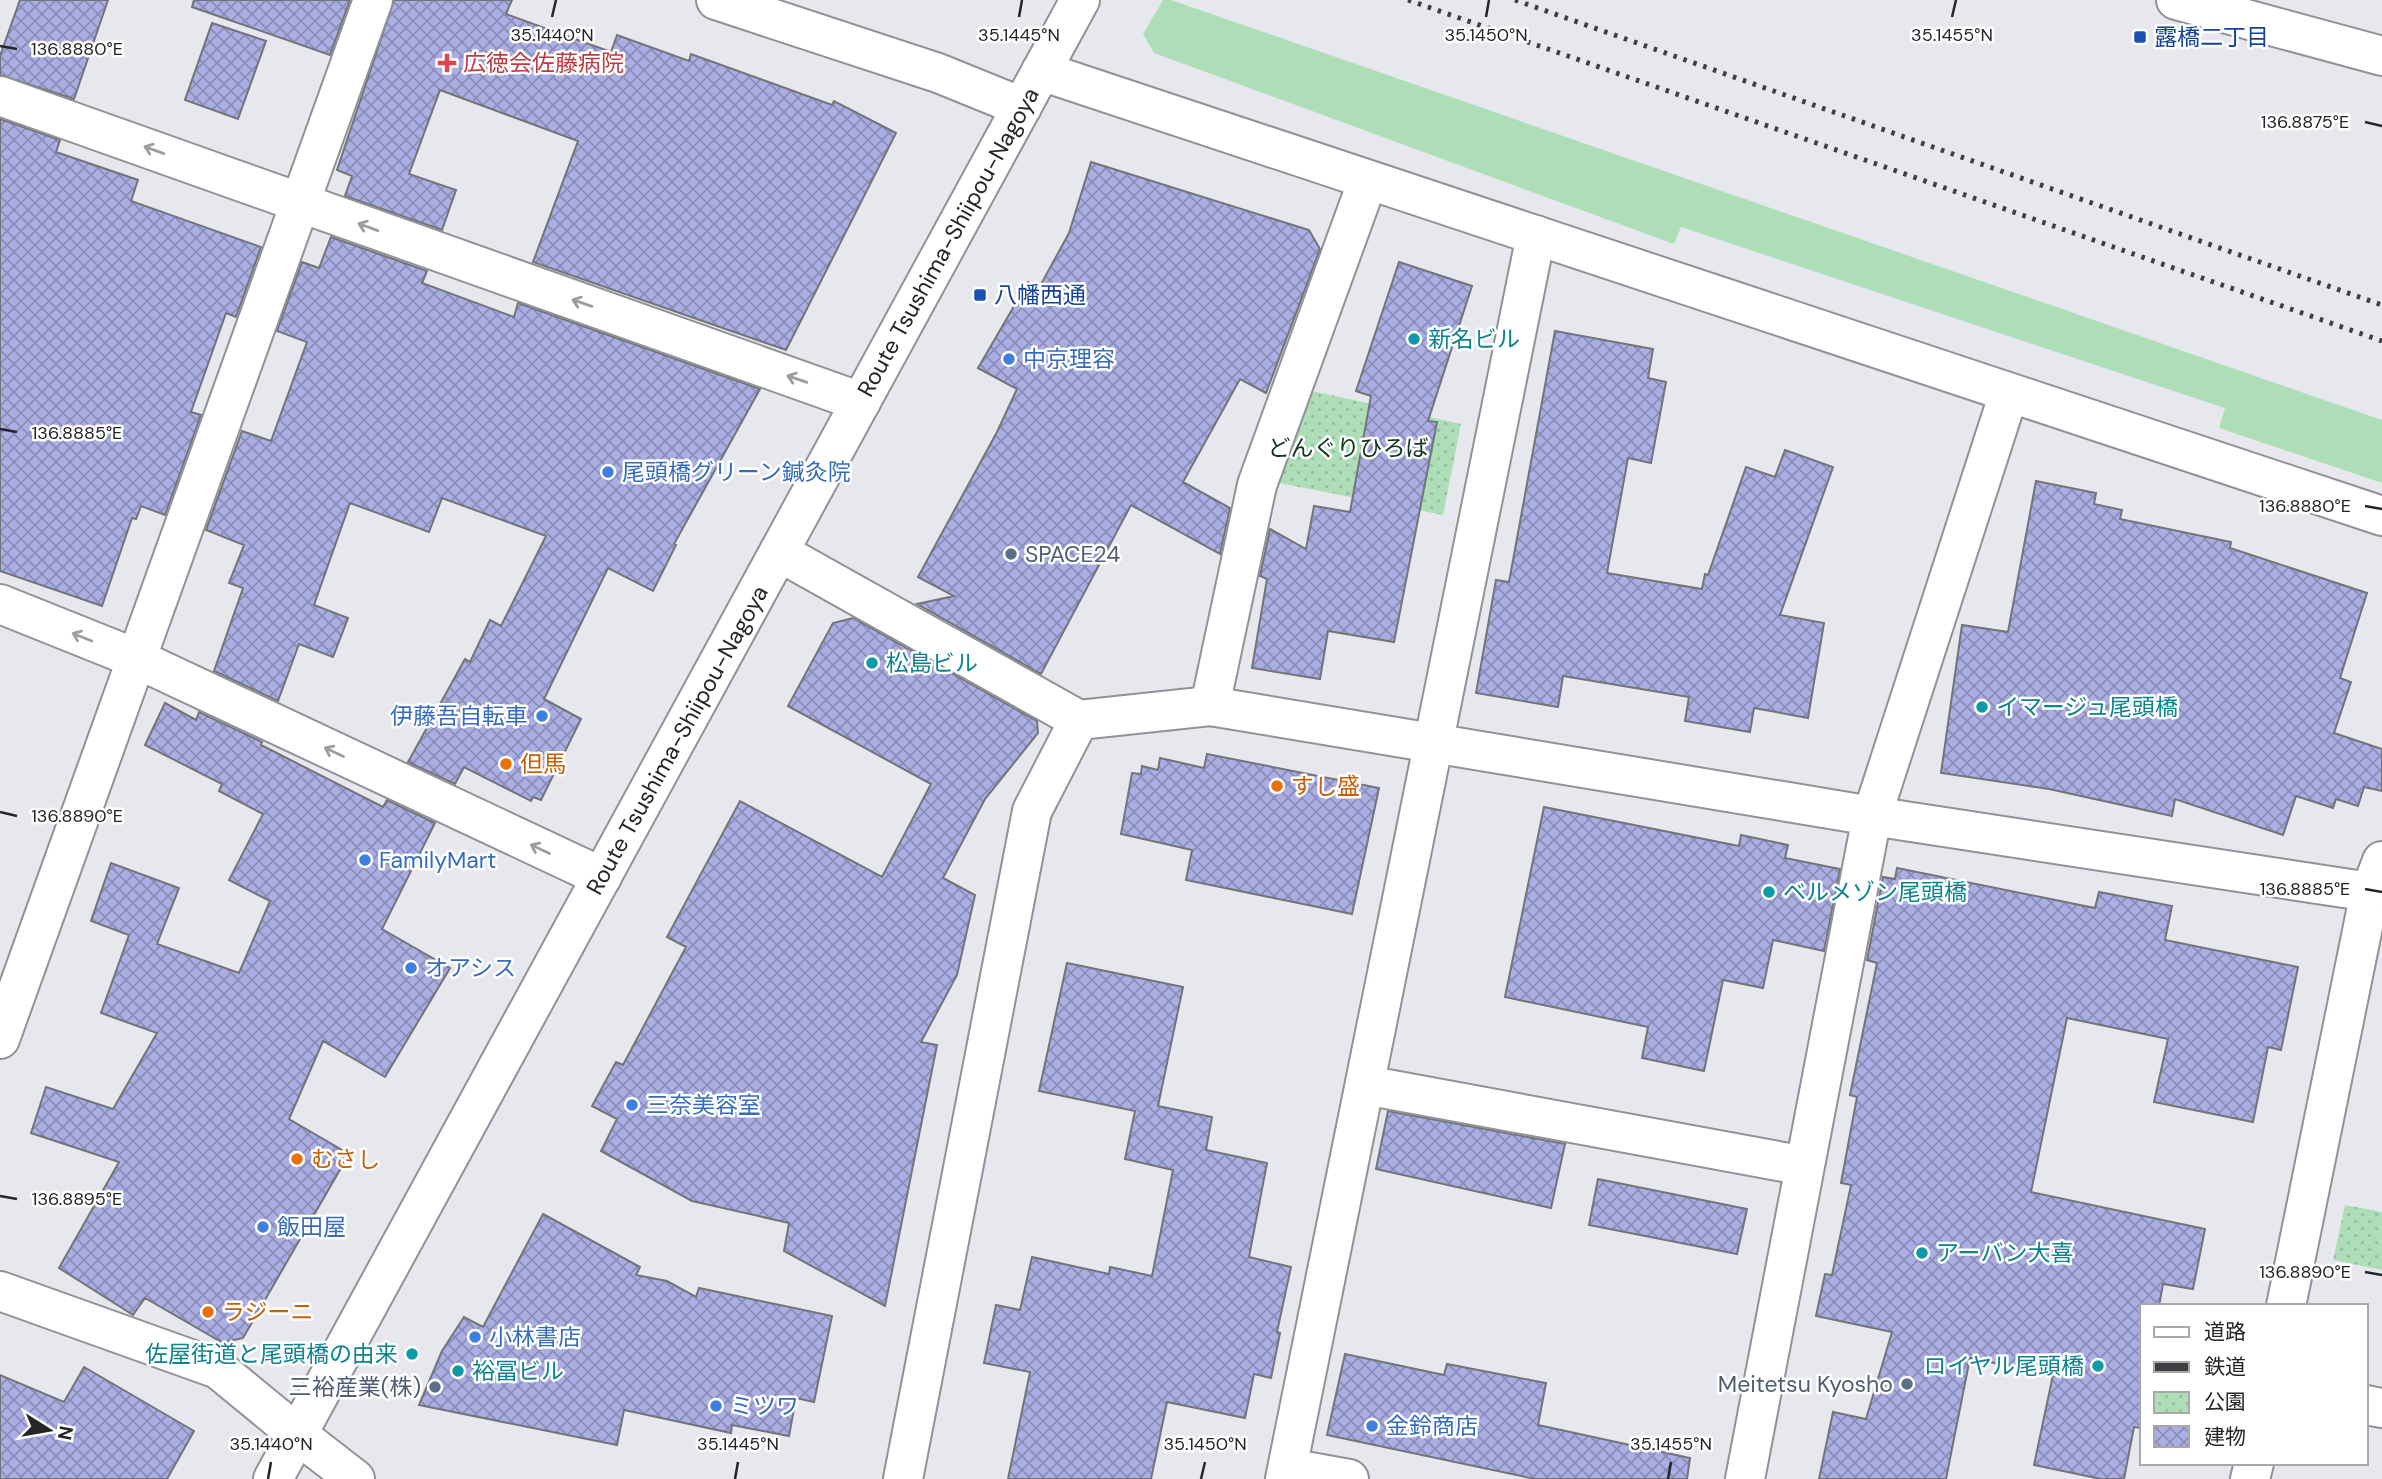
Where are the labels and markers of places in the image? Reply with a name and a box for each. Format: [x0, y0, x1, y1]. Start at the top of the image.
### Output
place label: 露橋二丁目 [2154, 22, 2269, 52]
marker: 露橋二丁目 [2132, 29, 2148, 45]
place label: 広徳会佐藤病院 [463, 48, 624, 78]
marker: 広徳会佐藤病院 [437, 53, 457, 73]
place label: 八幡西通 [994, 280, 1086, 310]
marker: 八幡西通 [972, 287, 988, 303]
place label: 新名ビル [1428, 324, 1520, 354]
marker: 新名ビル [1406, 331, 1422, 347]
place label: 中京理容 [1023, 344, 1115, 374]
marker: 中京理容 [1001, 351, 1017, 367]
place label: 尾頭橋グリーン鍼灸院 [622, 457, 851, 487]
marker: 尾頭橋グリーン鍼灸院 [600, 464, 616, 480]
place label: SPACE24 [1025, 539, 1120, 569]
marker: SPACE24 [1003, 546, 1019, 562]
place label: 松島ビル [886, 648, 978, 678]
marker: 松島ビル [864, 655, 880, 671]
place label: イマージュ尾頭橋 [1996, 692, 2178, 722]
marker: イマージュ尾頭橋 [1974, 699, 1990, 715]
place label: 伊藤吾自転車 [390, 701, 528, 731]
marker: 伊藤吾自転車 [534, 708, 550, 724]
place label: 但馬 [520, 749, 566, 779]
marker: 但馬 [498, 756, 514, 772]
place label: すし盛 [1291, 771, 1360, 801]
marker: すし盛 [1269, 778, 1285, 794]
place label: FamilyMart [379, 845, 496, 875]
marker: FamilyMart [357, 852, 373, 868]
place label: ベルメゾン尾頭橋 [1783, 877, 1967, 907]
marker: ベルメゾン尾頭橋 [1761, 884, 1777, 900]
place label: オアシス [425, 953, 516, 983]
marker: オアシス [403, 960, 419, 976]
place label: 三奈美容室 [646, 1090, 761, 1120]
marker: 三奈美容室 [624, 1097, 640, 1113]
place label: むさし [311, 1144, 380, 1174]
marker: むさし [289, 1151, 305, 1167]
place label: 飯田屋 [277, 1212, 346, 1242]
marker: 飯田屋 [255, 1219, 271, 1235]
place label: アーバン大喜 [1936, 1238, 2074, 1268]
marker: アーバン大喜 [1914, 1245, 1930, 1261]
place label: ラジーニ [222, 1297, 314, 1327]
marker: ラジーニ [200, 1304, 216, 1320]
place label: 小林書店 [489, 1322, 581, 1352]
marker: 小林書店 [467, 1329, 483, 1345]
place label: 佐屋街道と尾頭橋の由来 [145, 1339, 398, 1369]
marker: 佐屋街道と尾頭橋の由来 [404, 1346, 420, 1362]
place label: ロイヤル尾頭橋 [1924, 1351, 2084, 1381]
place label: 裕冨ビル [472, 1356, 564, 1386]
marker: ロイヤル尾頭橋 [2090, 1358, 2106, 1374]
marker: 裕冨ビル [450, 1363, 466, 1379]
place label: Meitetsu Kyosho [1718, 1369, 1893, 1399]
place label: 三裕産業(株) [289, 1372, 421, 1402]
marker: Meitetsu Kyosho [1899, 1376, 1915, 1392]
marker: 三裕産業(株) [427, 1379, 443, 1395]
place label: ミツワ [730, 1391, 799, 1421]
marker: ミツワ [708, 1398, 724, 1414]
place label: 金鈴商店 [1386, 1411, 1478, 1441]
marker: 金鈴商店 [1364, 1418, 1380, 1434]

